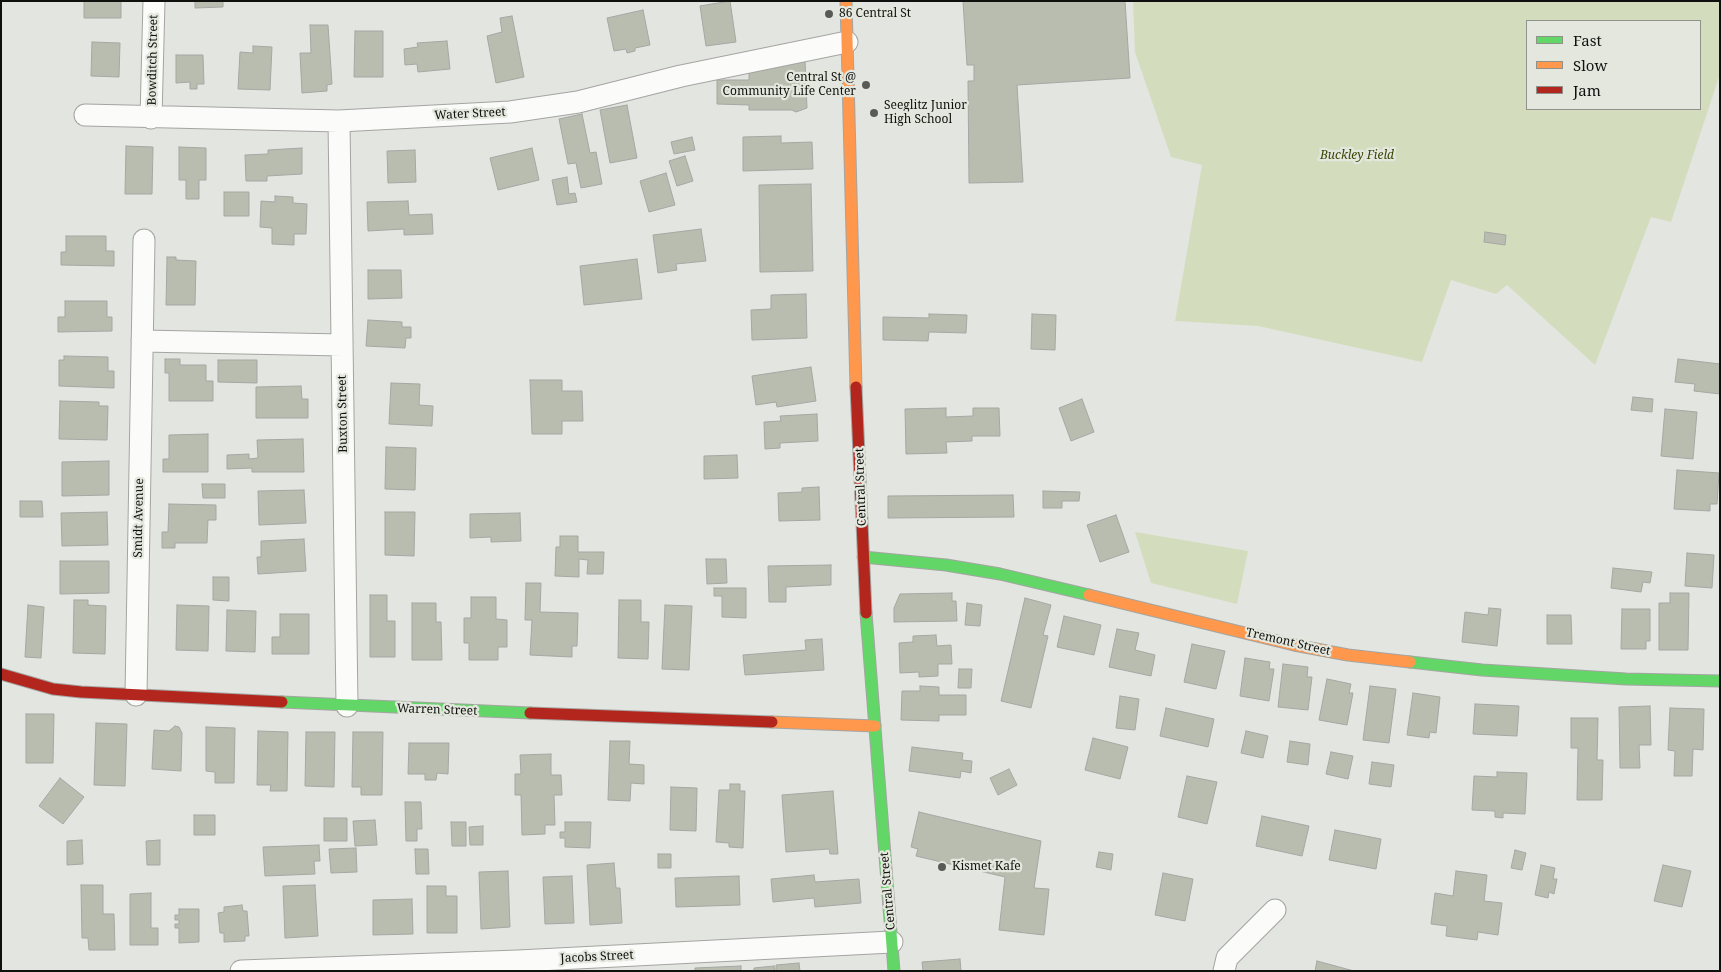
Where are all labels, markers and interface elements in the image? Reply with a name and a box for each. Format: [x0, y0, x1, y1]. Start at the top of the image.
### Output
place label: 86 Central St [839, 7, 911, 21]
marker: 86 Central St [823, 8, 835, 20]
street label: Bowditch Street [145, 15, 161, 105]
legend [1526, 20, 1701, 110]
text: Fast [1573, 30, 1602, 50]
text: Slow [1573, 55, 1607, 75]
place label: Central St @ Community Life Center [723, 71, 856, 99]
marker: Central St @ Community Life Center [860, 79, 872, 91]
text: Jam [1573, 80, 1601, 100]
place label: Seeglitz Junior High School [884, 99, 967, 127]
street label: Water Street [434, 105, 506, 123]
marker: Seeglitz Junior High School [868, 107, 880, 119]
park label: Buckley Field [1320, 149, 1394, 163]
street label: Buxton Street [335, 375, 351, 453]
street label: Central Street [852, 448, 870, 526]
street label: Smidt Avenue [131, 478, 147, 558]
street label: Tremont Street [1244, 625, 1332, 659]
street label: Warren Street [397, 701, 477, 719]
street label: Central Street [877, 851, 899, 931]
place label: Kismet Kafe [952, 860, 1021, 874]
marker: Kismet Kafe [936, 861, 948, 873]
street label: Jacobs Street [560, 948, 634, 966]

